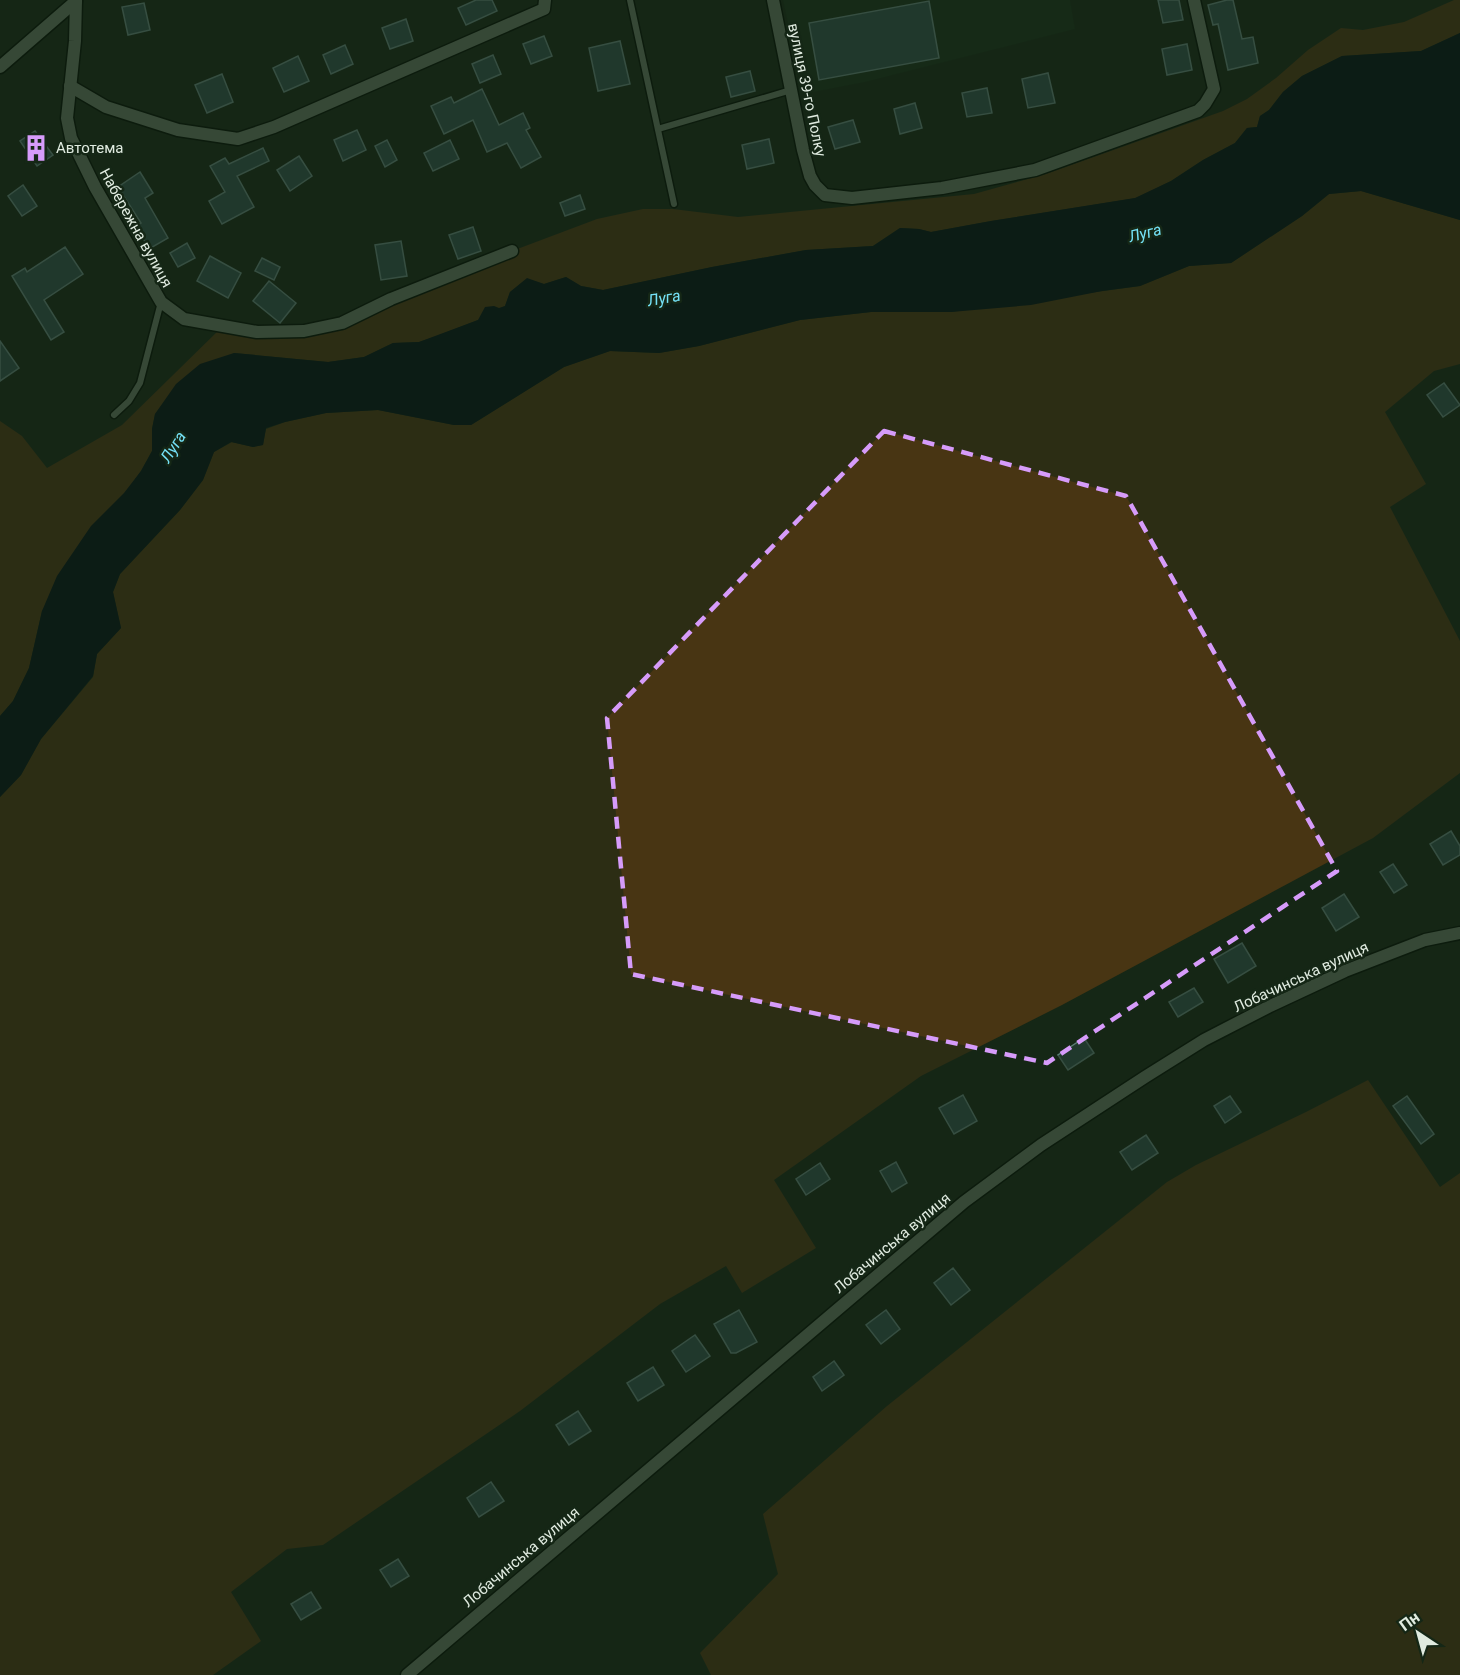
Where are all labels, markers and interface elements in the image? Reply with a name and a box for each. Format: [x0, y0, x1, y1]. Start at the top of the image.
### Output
street label: вулиця 39-го Полку [784, 22, 830, 158]
building icon: Автотема [21, 133, 51, 163]
place label: Автотема [56, 139, 123, 157]
street label: Набережна вулиця [96, 165, 176, 291]
water label: Луга [1126, 220, 1163, 246]
water label: Луга [645, 286, 682, 310]
water label: Луга [156, 428, 190, 467]
street label: Лобачинська вулиця [1231, 938, 1371, 1016]
street label: Лобачинська вулиця [830, 1189, 954, 1297]
street label: Лобачинська вулиця [459, 1503, 583, 1611]
north arrow [1388, 1603, 1448, 1663]
text: Пн [1396, 1608, 1423, 1635]

